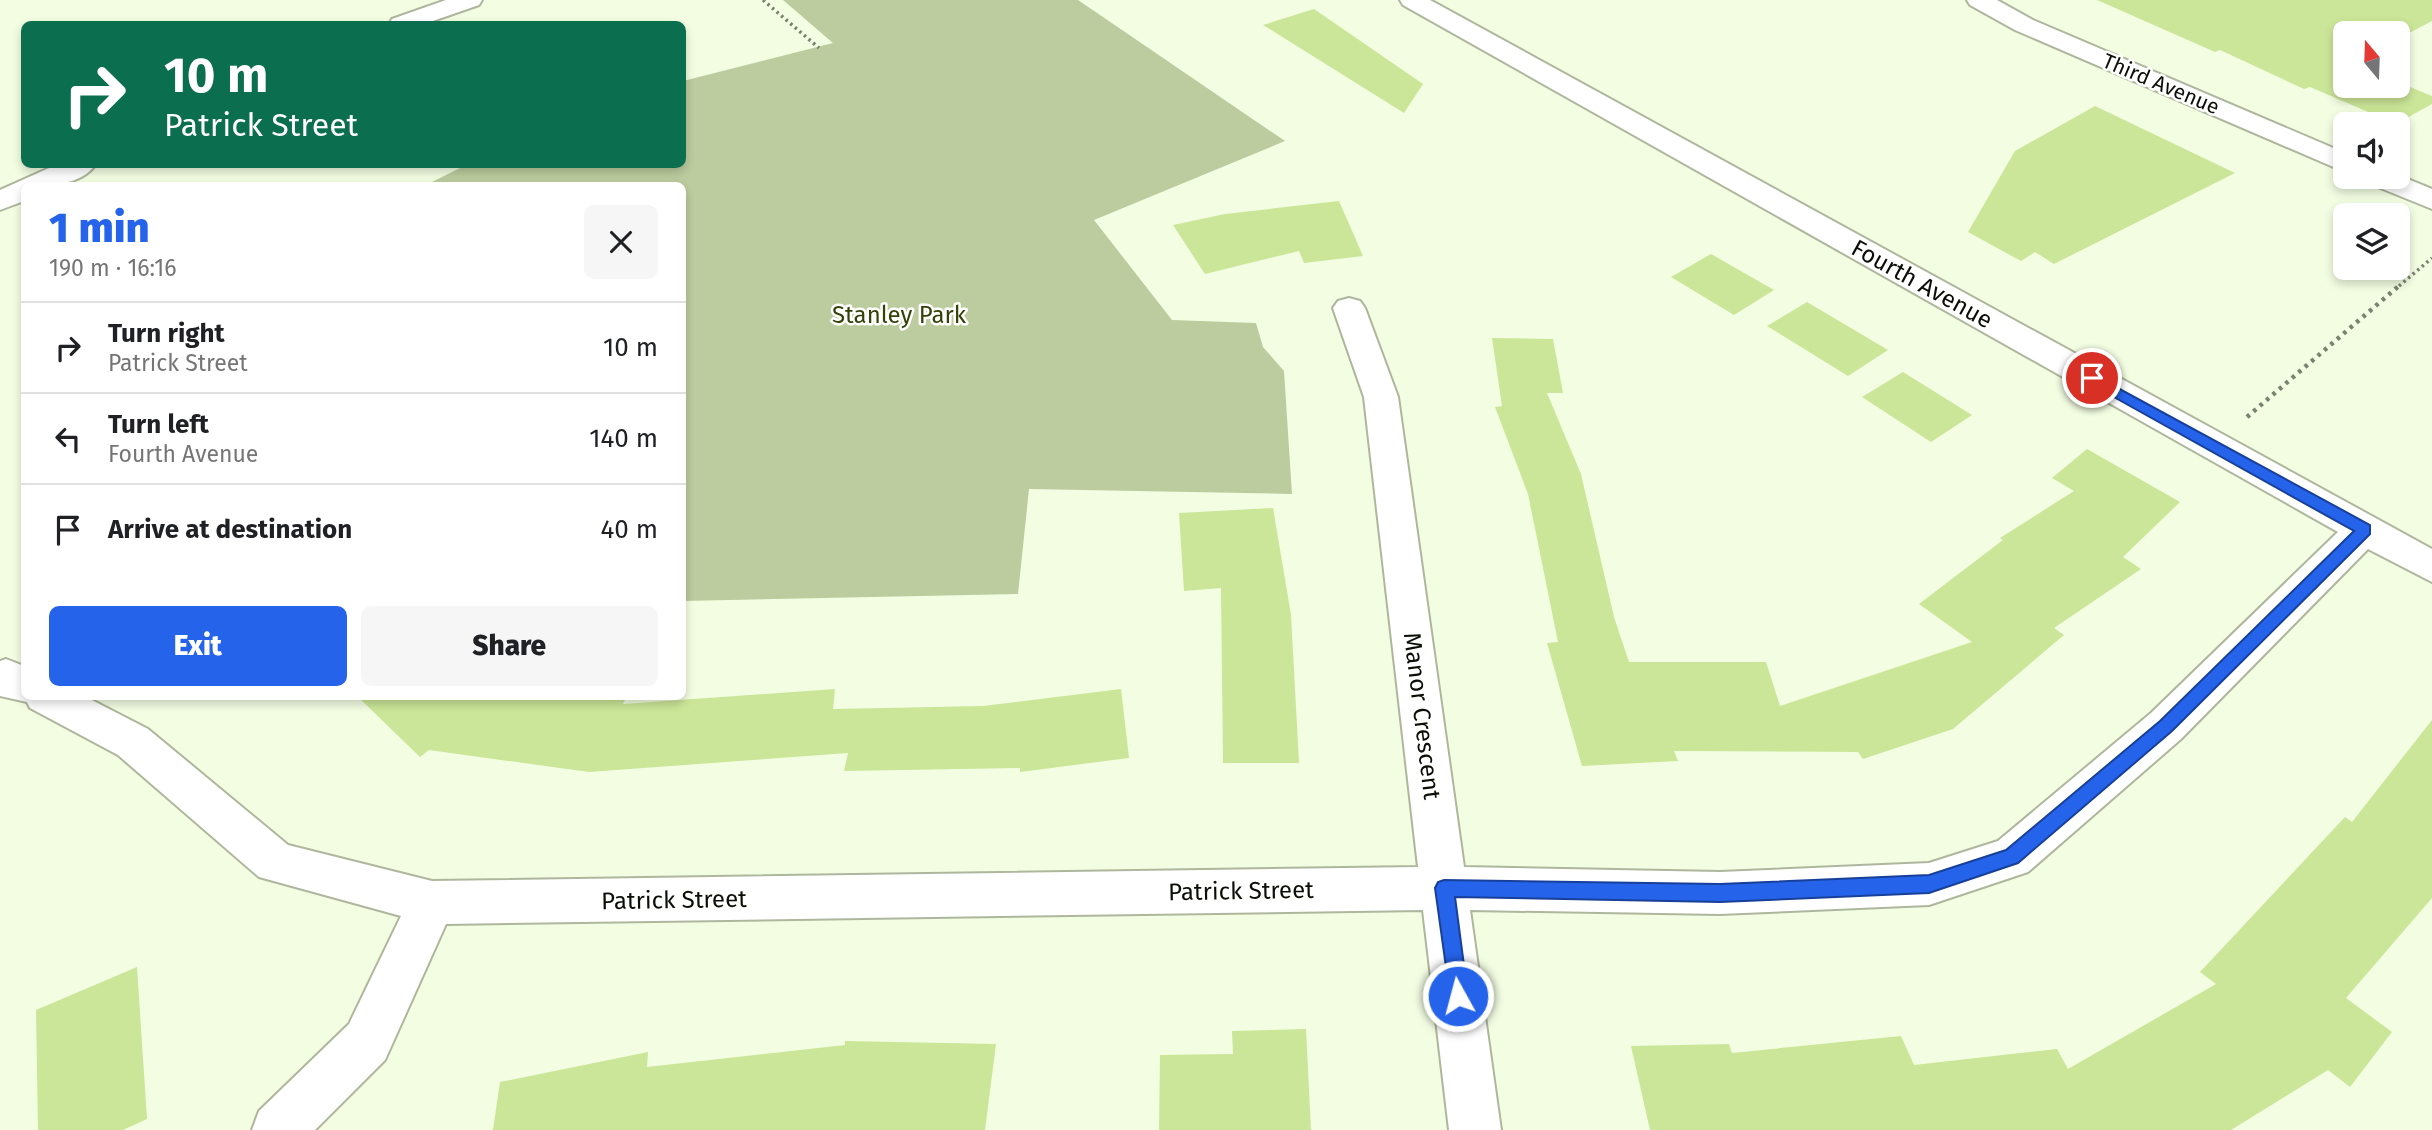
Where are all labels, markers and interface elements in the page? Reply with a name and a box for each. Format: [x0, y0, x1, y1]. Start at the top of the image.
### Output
north arrow [2333, 21, 2410, 98]
map controls [2333, 21, 2410, 280]
text: 10 m [164, 46, 268, 105]
street label: Third Avenue [2099, 48, 2223, 120]
icon: right [49, 49, 140, 140]
text: Patrick Street [164, 106, 358, 144]
button: sound [2333, 112, 2410, 189]
text: 1 min [49, 203, 150, 253]
button: layers [2333, 203, 2410, 280]
button: close [584, 205, 658, 279]
street label: Fourth Avenue [1847, 234, 1997, 334]
text: 190 m · 16:16 [49, 254, 176, 282]
park label: Stanley Park [832, 301, 967, 329]
text: Turn right [108, 318, 225, 349]
icon: right [49, 329, 87, 367]
text: 10 m [603, 332, 658, 363]
pin [2062, 348, 2122, 408]
text: Patrick Street [108, 349, 248, 377]
icon: arrive [2073, 359, 2111, 397]
text: Turn left [108, 409, 209, 440]
icon: left [49, 420, 87, 458]
text: 140 m [589, 423, 658, 454]
text: Fourth Avenue [108, 440, 258, 468]
icon: arrive [49, 511, 87, 549]
text: Arrive at destination [108, 514, 352, 545]
text: 40 m [600, 514, 658, 545]
button: Exit [49, 606, 347, 686]
button: Share [361, 606, 658, 686]
street label: Manor Crescent [1398, 631, 1446, 801]
street label: Patrick Street [1168, 876, 1314, 906]
street label: Patrick Street [601, 885, 747, 915]
position arrow [1421, 959, 1495, 1033]

